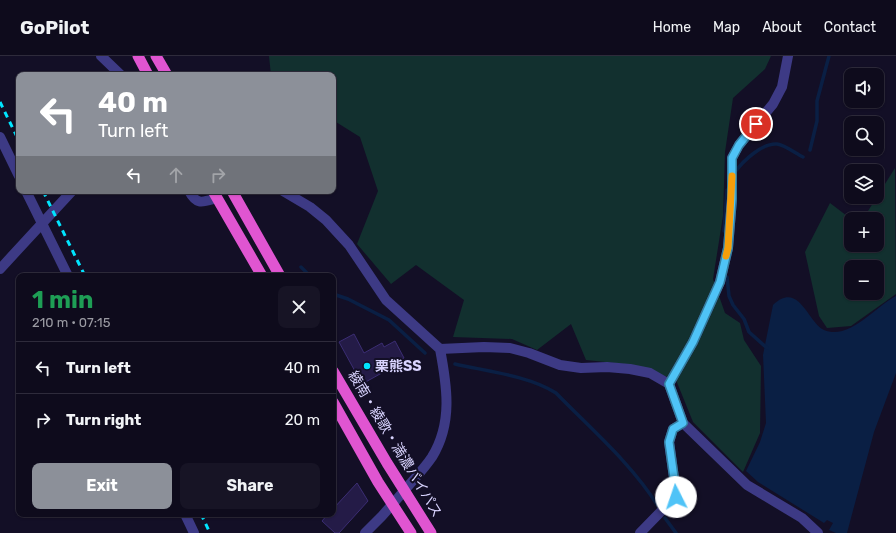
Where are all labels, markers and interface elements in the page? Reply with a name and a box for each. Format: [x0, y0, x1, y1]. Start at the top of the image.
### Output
text: GoPilot [20, 16, 89, 39]
text: Home [653, 19, 691, 36]
text: Map [713, 19, 740, 36]
text: About [762, 19, 802, 36]
text: Contact [824, 19, 876, 36]
map controls [844, 68, 884, 300]
button: sound [844, 68, 884, 108]
text: 40 m [98, 86, 168, 119]
icon: left [32, 88, 84, 140]
pin [739, 107, 773, 141]
icon: arrive [745, 113, 767, 135]
button: search [844, 116, 884, 156]
text: Turn left [98, 120, 168, 142]
icon: left [123, 164, 145, 186]
icon: ahead [165, 164, 187, 186]
icon: right [207, 164, 229, 186]
button: layers [844, 164, 884, 204]
button: + [844, 212, 884, 252]
button: − [844, 260, 884, 300]
text: 1 min [32, 286, 93, 314]
button: close [278, 286, 320, 328]
text: 210 m · 07:15 [32, 315, 110, 330]
icon: left [32, 357, 54, 379]
place label: 栗熊SS [375, 358, 422, 375]
text: Turn left [66, 359, 131, 377]
text: 40 m [284, 359, 320, 377]
marker: 栗熊SS [362, 361, 372, 371]
street label: 綾南・綾歌・満濃バイパス [345, 368, 445, 520]
icon: right [32, 409, 54, 431]
text: Turn right [66, 411, 141, 429]
text: 20 m [285, 411, 320, 429]
button: Exit [32, 463, 172, 509]
button: Share [180, 463, 320, 509]
position arrow [655, 476, 697, 518]

